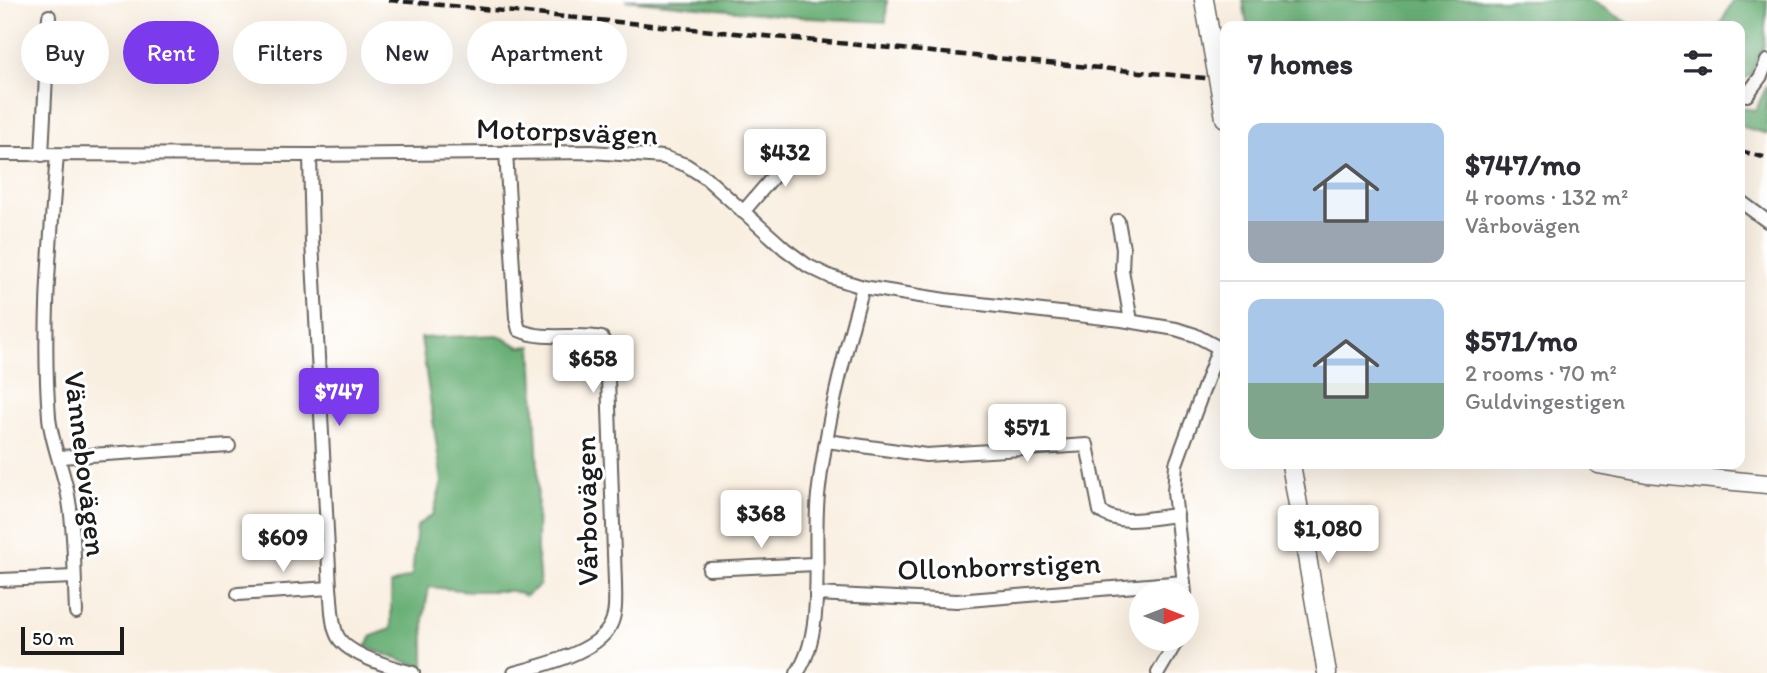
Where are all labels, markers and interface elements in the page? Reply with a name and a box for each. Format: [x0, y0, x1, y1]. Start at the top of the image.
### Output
chip: Buy [21, 21, 109, 84]
chip: Rent [123, 21, 219, 84]
chip: Filters [233, 21, 347, 84]
chip: New [361, 21, 453, 84]
chip: Apartment [467, 21, 627, 84]
icon: filters [1679, 44, 1717, 82]
text: 7 homes [1248, 45, 1353, 82]
street label: Motorpsvägen [475, 109, 659, 153]
pin: $432 [744, 130, 826, 189]
text: $432 [760, 138, 810, 166]
text: $747/mo [1465, 146, 1581, 183]
icon: home [1304, 151, 1388, 235]
text: 4 rooms · 132 m² [1465, 183, 1628, 211]
text: Vårbovägen [1465, 211, 1580, 239]
text: $571/mo [1465, 322, 1578, 359]
icon: home [1304, 327, 1388, 411]
pin: $658 [552, 336, 634, 395]
text: $658 [569, 344, 617, 372]
text: 2 rooms · 70 m² [1465, 359, 1617, 387]
pin: $747 [298, 368, 380, 428]
street label: Vännebovägen [56, 369, 116, 559]
text: $747 [315, 377, 363, 405]
text: Guldvingestigen [1465, 387, 1625, 415]
pin: $571 [986, 405, 1068, 464]
text: $571 [1004, 413, 1050, 441]
street label: Vårbovägen [566, 436, 606, 586]
pin: $368 [720, 490, 802, 550]
text: $368 [737, 499, 785, 527]
pin: $1,080 [1271, 505, 1385, 565]
pin: $609 [242, 514, 324, 574]
text: $1,080 [1294, 514, 1362, 542]
text: $609 [258, 523, 308, 551]
street label: Ollonborrstigen [896, 544, 1102, 588]
north arrow [1129, 581, 1199, 651]
map controls [1129, 581, 1199, 651]
scale bar [21, 624, 124, 656]
text: 50 m [32, 627, 74, 650]

